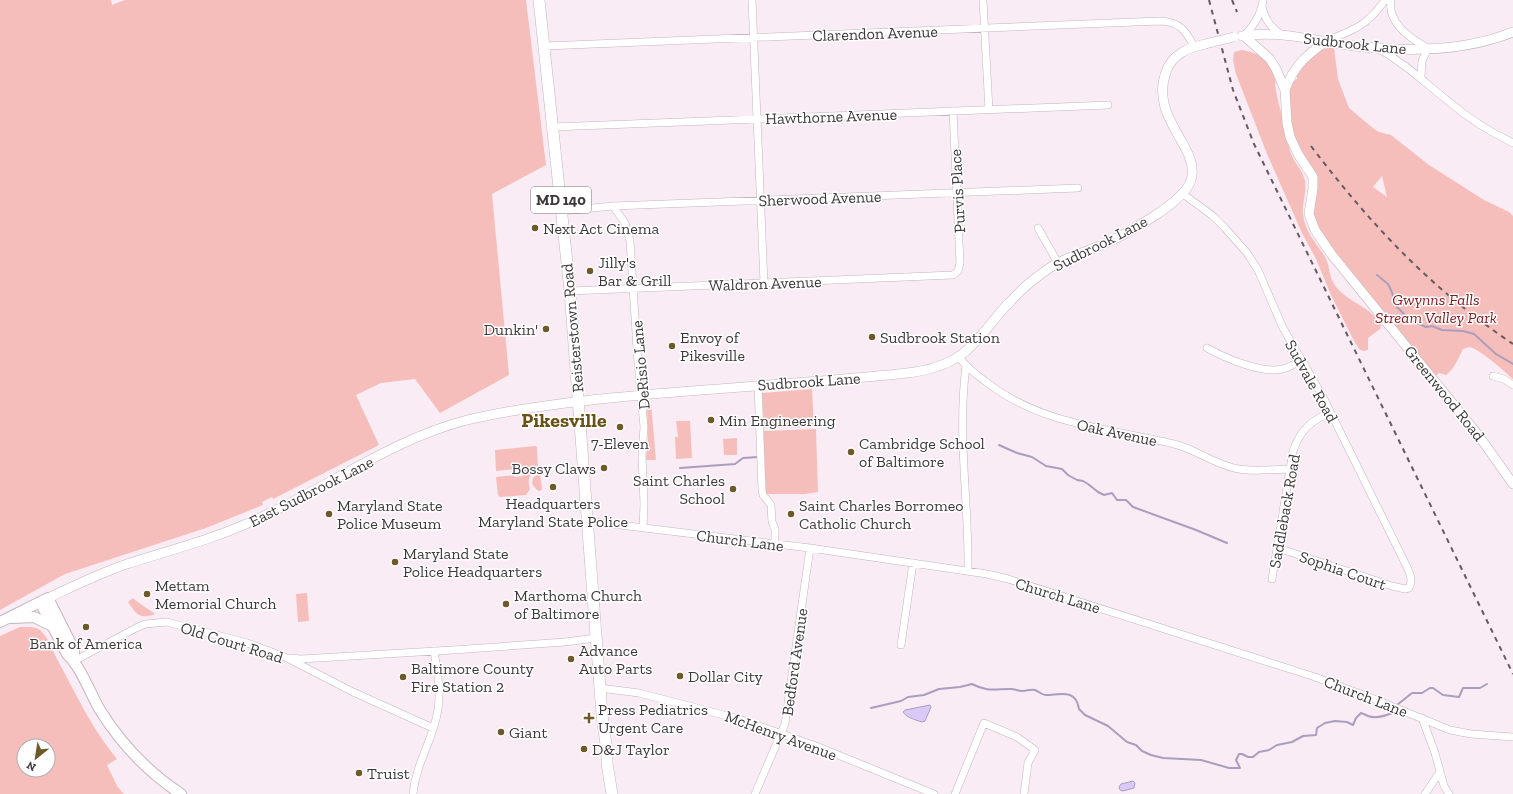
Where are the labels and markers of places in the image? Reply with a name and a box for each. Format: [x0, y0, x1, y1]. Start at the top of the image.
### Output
place label: Next Act Cinema [543, 219, 660, 238]
marker: Next Act Cinema [530, 223, 540, 233]
place label: Jilly's Bar & Grill [598, 253, 672, 290]
marker: Jilly's Bar & Grill [585, 266, 595, 276]
place label: Dunkin' [484, 320, 538, 339]
marker: Dunkin' [541, 324, 551, 334]
place label: Envoy of Pikesville [680, 328, 745, 365]
place label: Sudbrook Station [880, 328, 1001, 347]
marker: Sudbrook Station [867, 332, 877, 342]
marker: Envoy of Pikesville [667, 341, 677, 351]
place label: Min Engineering [719, 411, 836, 430]
marker: Min Engineering [706, 415, 716, 425]
marker: 7-Eleven [615, 422, 625, 432]
place label: 7-Eleven [591, 434, 650, 453]
place label: Cambridge School of Baltimore [859, 434, 985, 471]
marker: Cambridge School of Baltimore [846, 447, 856, 457]
place label: Bossy Claws [512, 459, 596, 478]
marker: Bossy Claws [599, 463, 609, 473]
place label: Saint Charles School [633, 471, 725, 508]
marker: Headquarters Maryland State Police [548, 482, 558, 492]
marker: Saint Charles School [728, 484, 738, 494]
place label: Headquarters Maryland State Police [478, 494, 628, 531]
place label: Maryland State Police Museum [337, 496, 443, 533]
place label: Saint Charles Borromeo Catholic Church [799, 496, 964, 533]
marker: Maryland State Police Museum [324, 509, 334, 519]
marker: Saint Charles Borromeo Catholic Church [786, 509, 796, 519]
place label: Maryland State Police Headquarters [403, 544, 542, 581]
marker: Maryland State Police Headquarters [390, 557, 400, 567]
place label: Mettam Memorial Church [155, 576, 276, 613]
place label: Marthoma Church of Baltimore [514, 586, 642, 623]
marker: Mettam Memorial Church [142, 589, 152, 599]
marker: Marthoma Church of Baltimore [501, 599, 511, 609]
marker: Bank of America [81, 622, 91, 632]
place label: Bank of America [30, 634, 143, 653]
place label: Advance Auto Parts [579, 641, 652, 678]
marker: Advance Auto Parts [566, 654, 576, 664]
place label: Baltimore County Fire Station 2 [411, 659, 535, 696]
place label: Dollar City [688, 667, 764, 686]
marker: Dollar City [675, 671, 685, 681]
marker: Baltimore County Fire Station 2 [398, 672, 408, 682]
place label: Press Pediatrics Urgent Care [598, 700, 708, 737]
marker: Press Pediatrics Urgent Care [583, 712, 595, 724]
place label: Giant [509, 723, 547, 742]
marker: Giant [496, 727, 506, 737]
place label: D&J Taylor [592, 740, 670, 759]
marker: D&J Taylor [579, 744, 589, 754]
place label: Truist [367, 764, 410, 783]
marker: Truist [354, 768, 364, 778]

